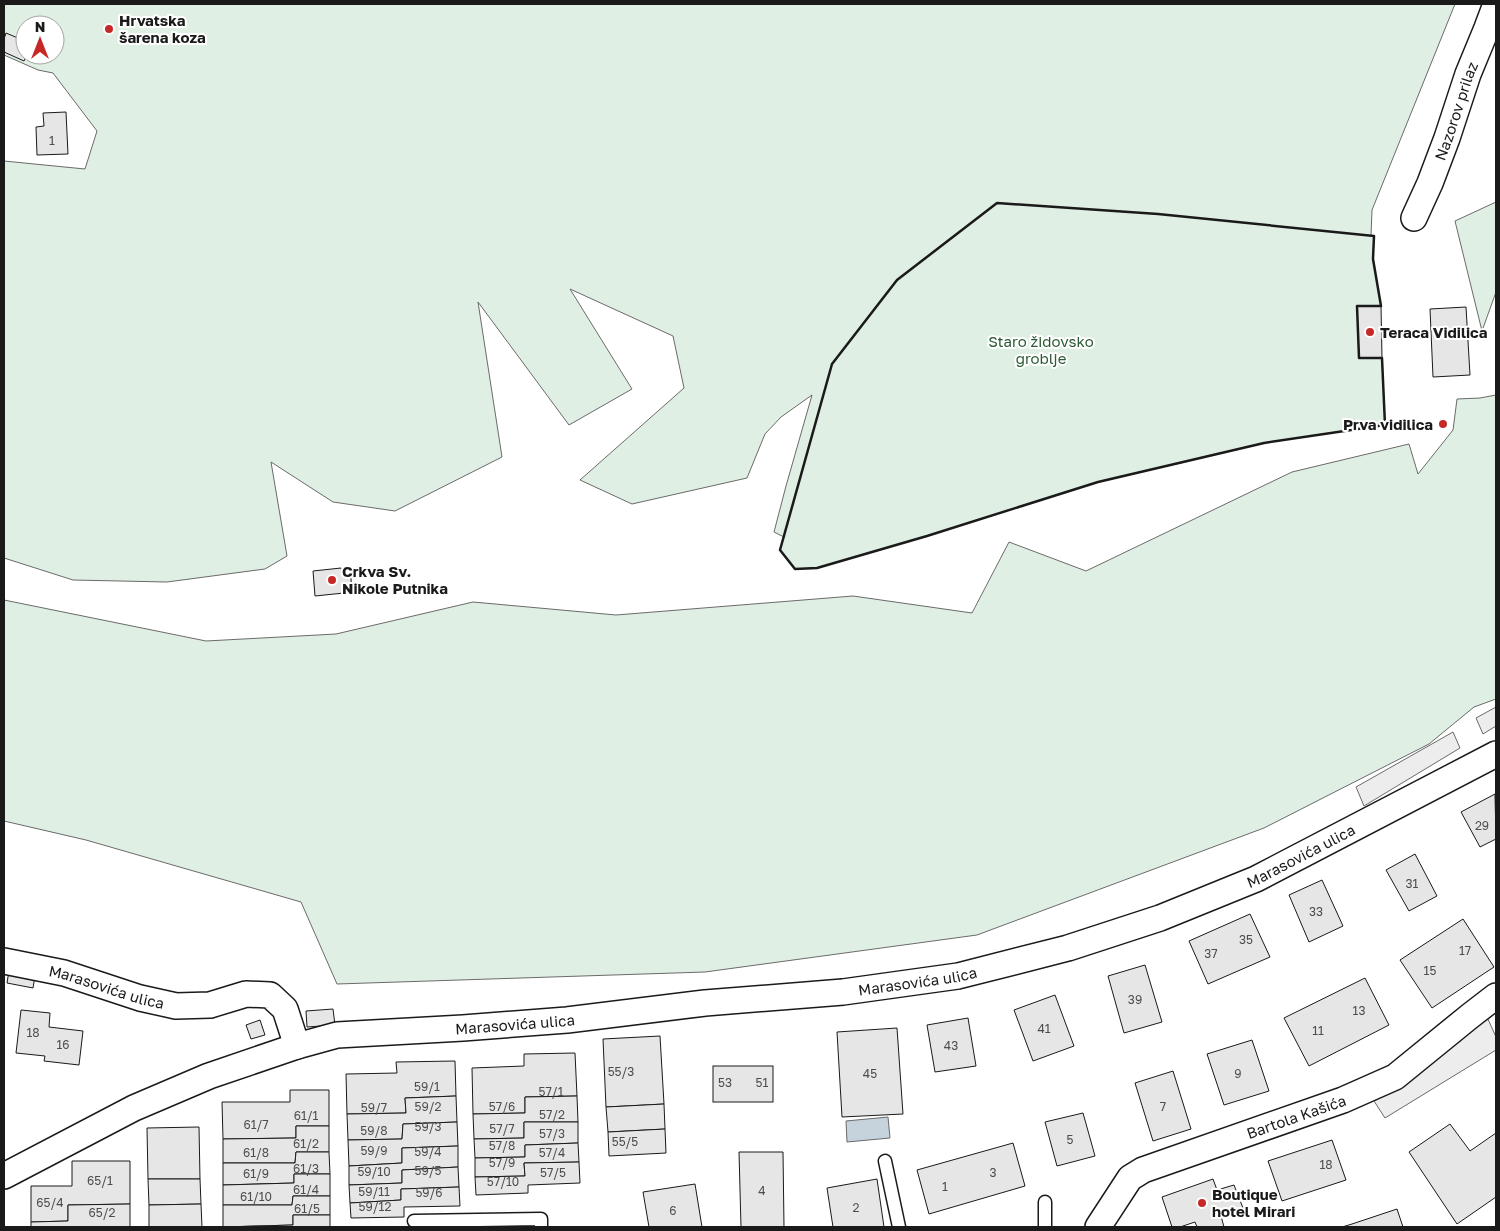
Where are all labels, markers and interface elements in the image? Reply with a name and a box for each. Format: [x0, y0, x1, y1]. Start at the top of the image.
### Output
place label: Hrvatska šarena koza [119, 11, 206, 46]
north arrow [15, 15, 65, 65]
text: N [35, 18, 45, 35]
marker: Hrvatska šarena koza [103, 23, 115, 35]
street label: Nazorov prilaz [1430, 59, 1481, 163]
house number: 1 [49, 133, 55, 148]
place label: Teraca Vidilica [1380, 323, 1488, 341]
marker: Teraca Vidilica [1364, 326, 1376, 338]
park label: Staro židovsko groblje [988, 332, 1094, 367]
place label: Prva vidilica [1343, 415, 1433, 433]
marker: Prva vidilica [1437, 418, 1449, 430]
place label: Crkva Sv. Nikole Putnika [342, 562, 448, 597]
marker: Crkva Sv. Nikole Putnika [326, 574, 338, 586]
house number: 29 [1475, 818, 1489, 833]
street label: Marasovića ulica [1244, 820, 1358, 891]
house number: 31 [1406, 876, 1419, 891]
house number: 33 [1309, 904, 1323, 919]
house number: 35 [1239, 932, 1253, 947]
house number: 17 [1459, 943, 1471, 958]
house number: 37 [1204, 946, 1218, 961]
street label: Marasovića ulica [47, 961, 166, 1012]
street label: Marasovića ulica [857, 963, 979, 999]
house number: 15 [1424, 963, 1436, 978]
house number: 39 [1128, 992, 1142, 1007]
house number: 13 [1353, 1003, 1365, 1018]
street label: Marasovića ulica [455, 1010, 576, 1037]
house number: 41 [1037, 1021, 1051, 1036]
house number: 11 [1312, 1023, 1324, 1038]
house number: 18 [26, 1025, 40, 1040]
house number: 16 [56, 1037, 70, 1052]
house number: 43 [944, 1038, 958, 1053]
house number: 55/3 [608, 1064, 634, 1079]
house number: 45 [863, 1066, 877, 1081]
house number: 9 [1234, 1066, 1242, 1081]
house number: 53 [718, 1075, 732, 1090]
house number: 51 [756, 1075, 769, 1090]
house number: 59/1 [414, 1079, 440, 1094]
house number: 57/1 [539, 1084, 564, 1099]
street label: Bartola Kašića [1244, 1091, 1348, 1142]
house number: 59/2 [415, 1099, 442, 1114]
house number: 57/6 [489, 1099, 515, 1114]
house number: 7 [1160, 1099, 1166, 1114]
house number: 59/7 [361, 1100, 387, 1115]
house number: 57/2 [539, 1107, 565, 1122]
house number: 61/1 [294, 1108, 319, 1123]
house number: 61/7 [243, 1117, 269, 1132]
house number: 59/3 [414, 1119, 442, 1134]
house number: 57/7 [489, 1121, 515, 1136]
house number: 59/8 [360, 1123, 388, 1138]
house number: 57/3 [539, 1126, 565, 1141]
house number: 5 [1067, 1132, 1074, 1147]
house number: 55/5 [612, 1134, 638, 1149]
house number: 61/2 [293, 1136, 319, 1151]
house number: 57/8 [489, 1138, 515, 1153]
house number: 59/9 [360, 1143, 388, 1158]
house number: 59/4 [414, 1144, 442, 1159]
house number: 61/8 [243, 1145, 269, 1160]
house number: 57/4 [539, 1145, 565, 1160]
house number: 57/9 [489, 1155, 515, 1170]
house number: 18 [1319, 1157, 1333, 1172]
house number: 61/3 [293, 1161, 319, 1176]
house number: 59/5 [415, 1163, 442, 1178]
house number: 59/10 [357, 1164, 391, 1179]
house number: 57/5 [540, 1165, 566, 1180]
house number: 3 [989, 1165, 997, 1180]
house number: 61/9 [243, 1166, 269, 1181]
house number: 65/1 [87, 1173, 113, 1188]
house number: 57/10 [487, 1174, 519, 1189]
house number: 1 [942, 1179, 948, 1194]
house number: 61/4 [293, 1182, 319, 1197]
house number: 4 [758, 1183, 766, 1198]
house number: 59/11 [358, 1184, 390, 1199]
house number: 59/6 [415, 1185, 443, 1200]
place label: Boutique hotel Mirari [1212, 1185, 1295, 1220]
house number: 61/10 [240, 1189, 272, 1204]
house number: 65/4 [36, 1195, 64, 1210]
marker: Boutique hotel Mirari [1196, 1197, 1208, 1209]
house number: 59/12 [359, 1199, 391, 1214]
house number: 2 [853, 1200, 860, 1215]
house number: 61/5 [294, 1201, 320, 1216]
house number: 6 [669, 1203, 677, 1218]
house number: 65/2 [89, 1205, 116, 1220]

